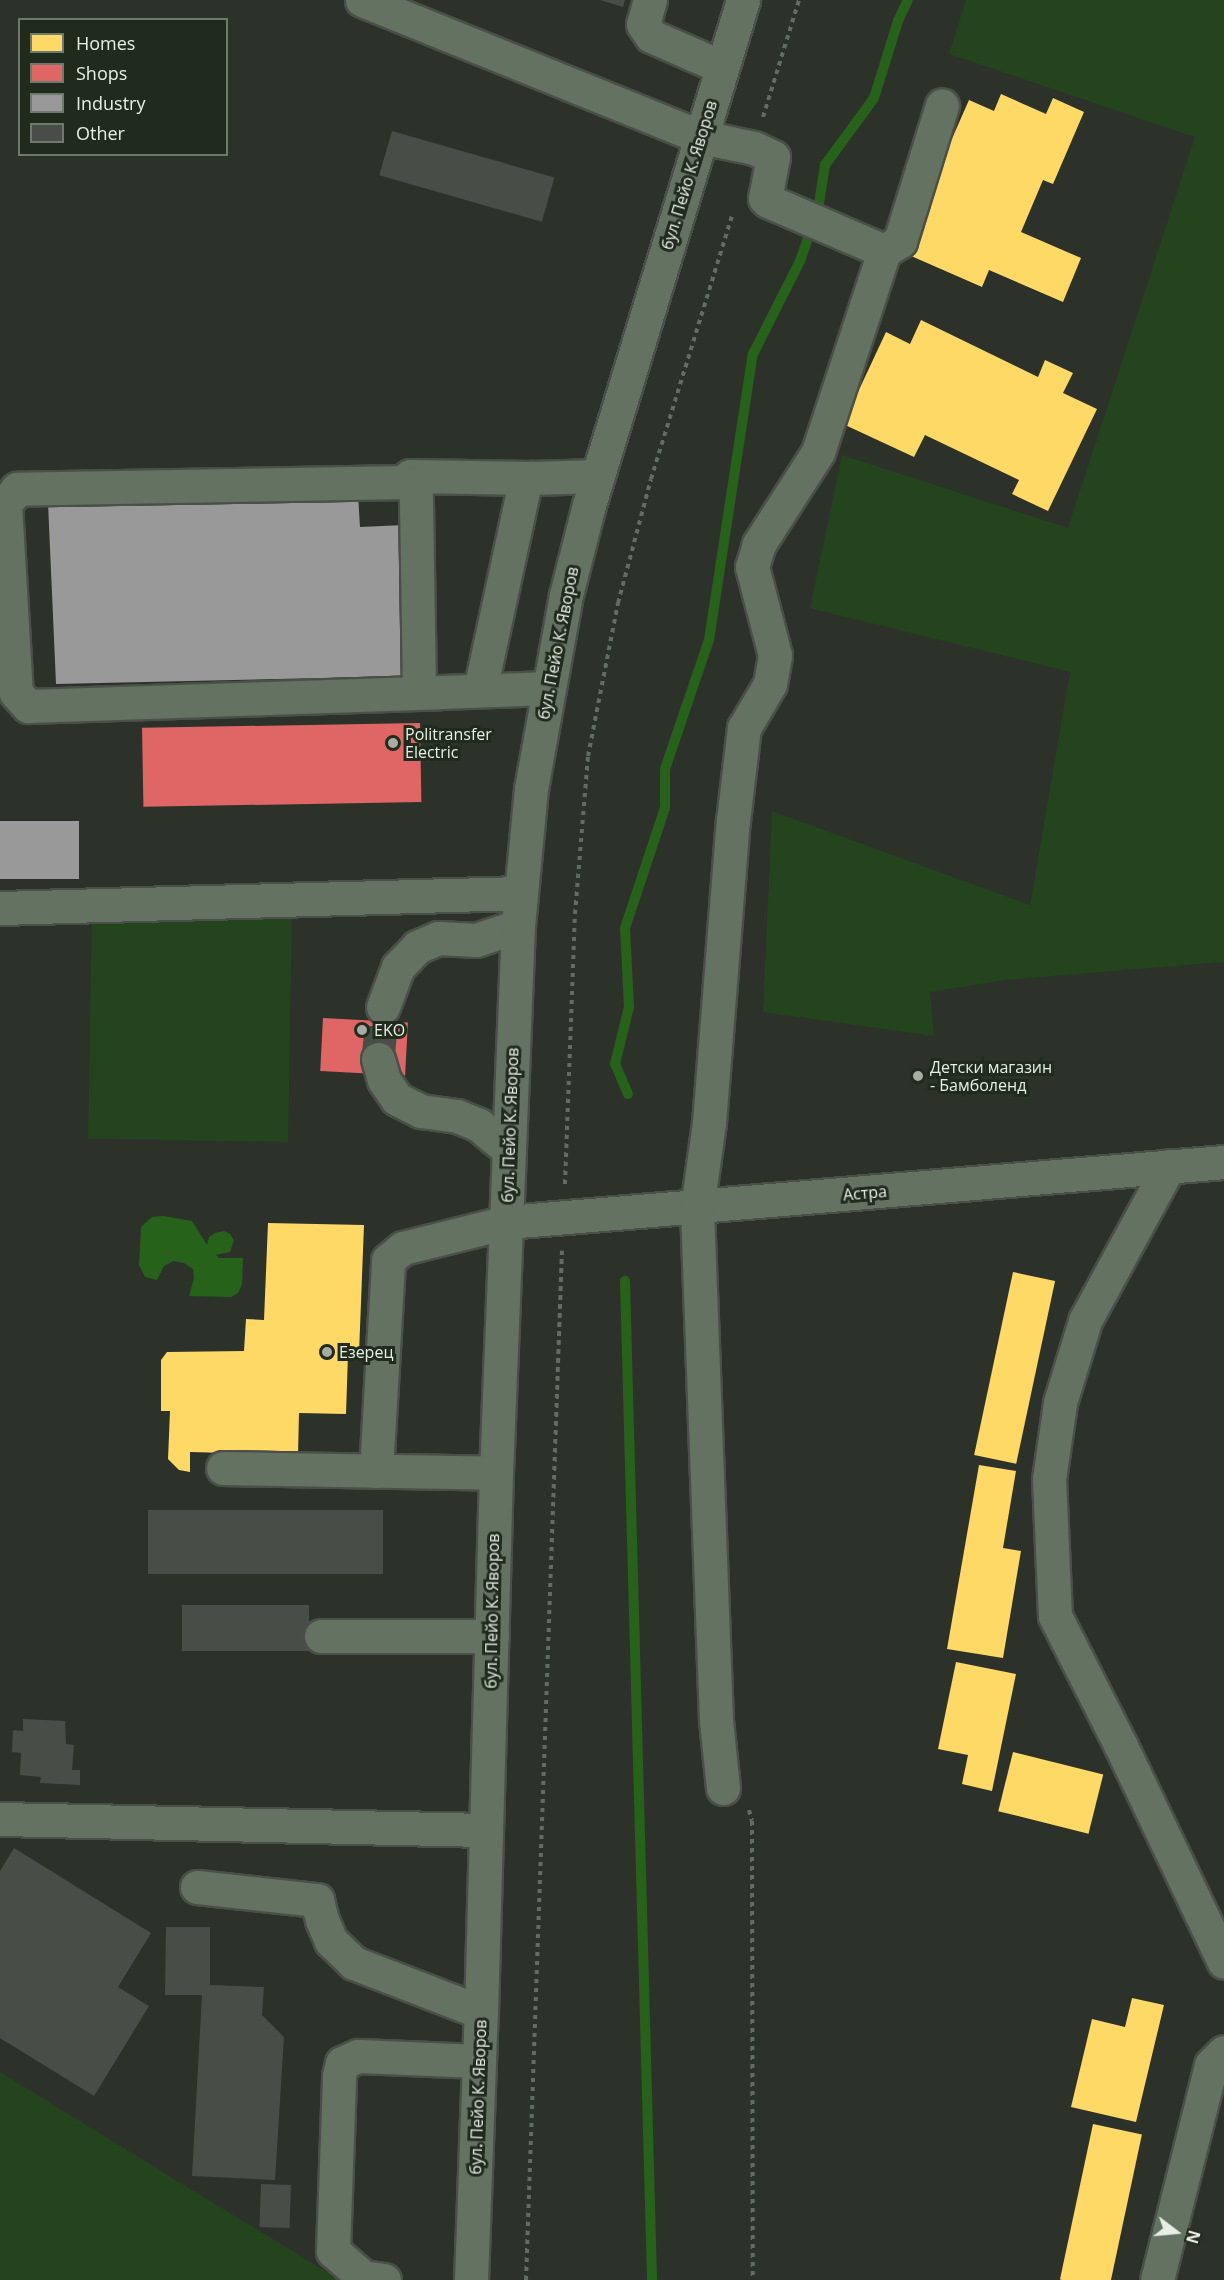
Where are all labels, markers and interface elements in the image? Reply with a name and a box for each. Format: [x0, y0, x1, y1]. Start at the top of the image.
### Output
legend [18, 18, 228, 156]
text: Homes [76, 31, 135, 55]
text: Shops [76, 61, 127, 85]
text: Industry [76, 91, 146, 115]
street label: бул. Пейо К. Яворов [657, 98, 721, 252]
text: Other [76, 121, 125, 145]
street label: бул. Пейо К. Яворов [534, 565, 582, 721]
place label: Politransfer Electric [405, 724, 492, 762]
marker: Politransfer Electric [386, 736, 400, 750]
place label: EKO [374, 1020, 405, 1040]
marker: EKO [355, 1023, 369, 1037]
street label: бул. Пейо К. Яворов [498, 1047, 522, 1203]
place label: Детски магазин - Бамболенд [930, 1057, 1052, 1095]
marker: Детски магазин - Бамболенд [911, 1069, 925, 1083]
street label: Астра [842, 1182, 888, 1204]
place label: Езерец [339, 1342, 393, 1362]
marker: Езерец [320, 1345, 334, 1359]
street label: бул. Пейо К. Яворов [481, 1533, 503, 1689]
street label: бул. Пейо К. Яворов [466, 2019, 490, 2175]
north arrow [1146, 2202, 1206, 2262]
text: N [1181, 2228, 1206, 2246]

